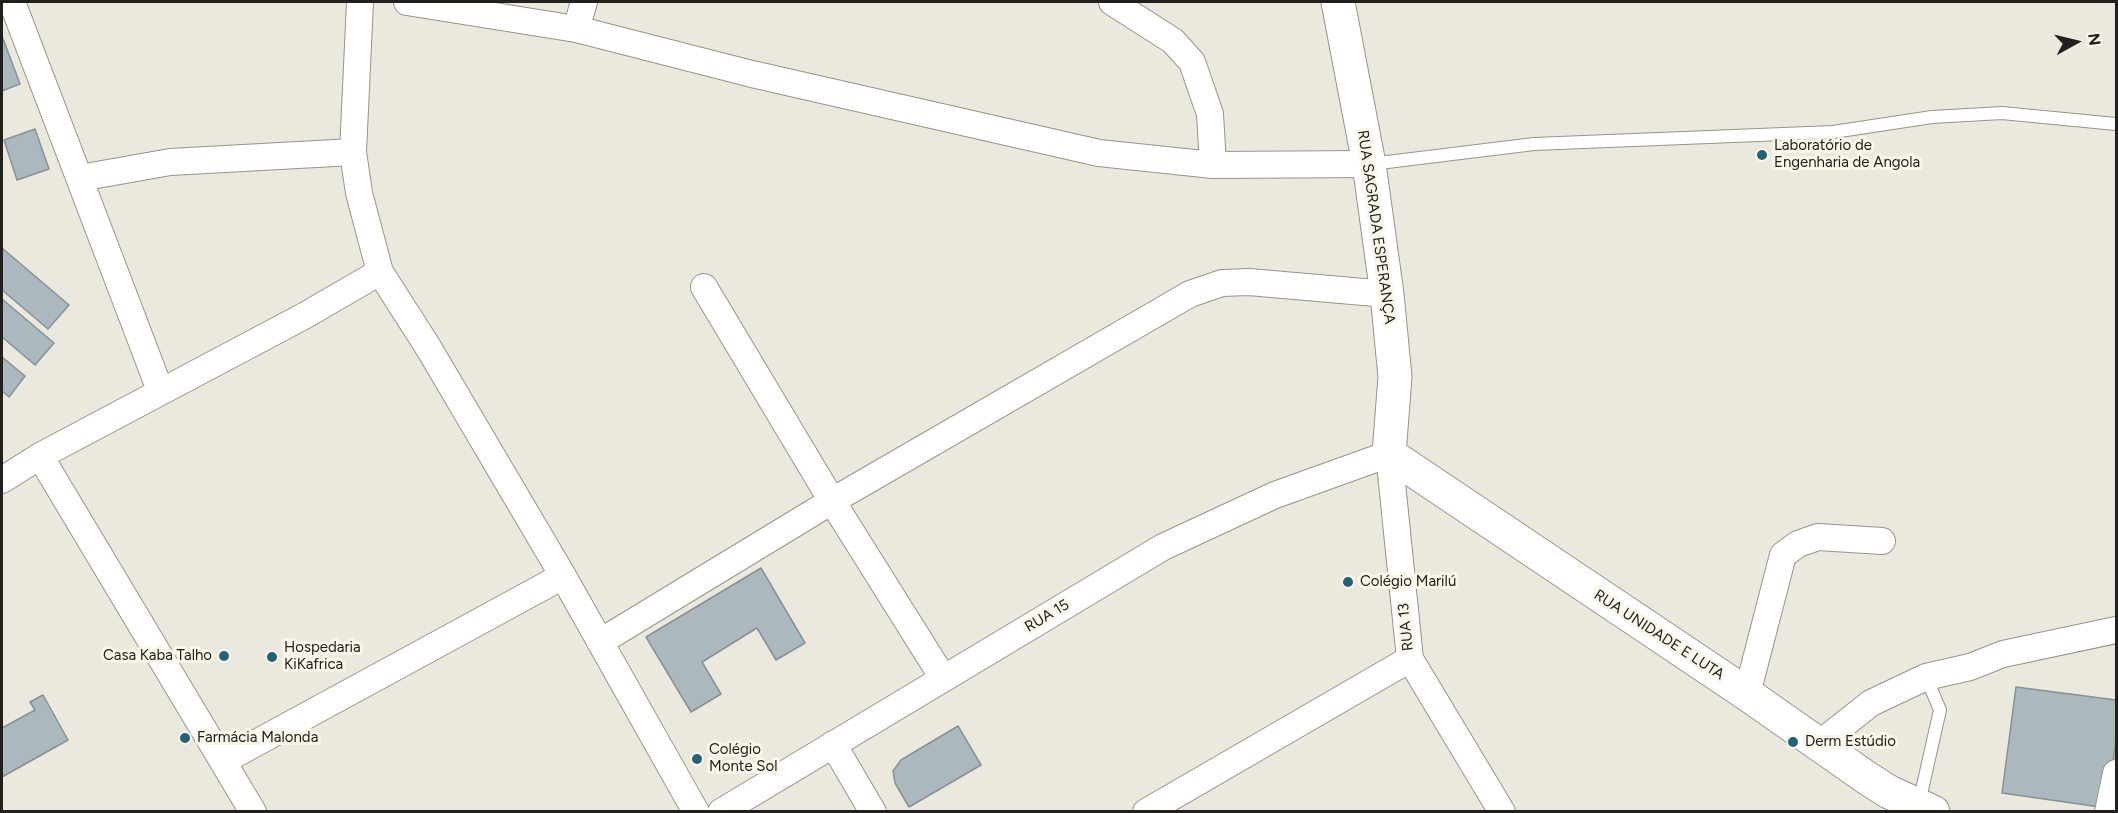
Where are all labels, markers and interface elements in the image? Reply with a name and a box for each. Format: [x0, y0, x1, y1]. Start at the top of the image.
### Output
north arrow [2046, 12, 2106, 72]
text: N [2084, 32, 2105, 47]
street label: RUA SAGRADA ESPERANÇA [1353, 129, 1399, 325]
place label: Laboratório de Engenharia de Angola [1774, 137, 1920, 172]
marker: Laboratório de Engenharia de Angola [1755, 148, 1769, 162]
place label: Colégio Marilú [1360, 573, 1456, 591]
marker: Colégio Marilú [1341, 575, 1355, 589]
street label: RUA UNIDADE E LUTA [1590, 586, 1728, 684]
street label: RUA 15 [1022, 596, 1072, 636]
street label: RUA 13 [1395, 602, 1417, 652]
place label: Hospedaria KiKafrica [284, 639, 361, 674]
place label: Casa Kaba Talho [103, 647, 212, 665]
marker: Casa Kaba Talho [217, 649, 231, 663]
marker: Hospedaria KiKafrica [265, 650, 279, 664]
place label: Farmácia Malonda [197, 729, 318, 747]
marker: Farmácia Malonda [178, 731, 192, 745]
place label: Derm Estúdio [1805, 733, 1896, 751]
marker: Derm Estúdio [1786, 735, 1800, 749]
place label: Colégio Monte Sol [709, 741, 777, 776]
marker: Colégio Monte Sol [690, 752, 704, 766]

